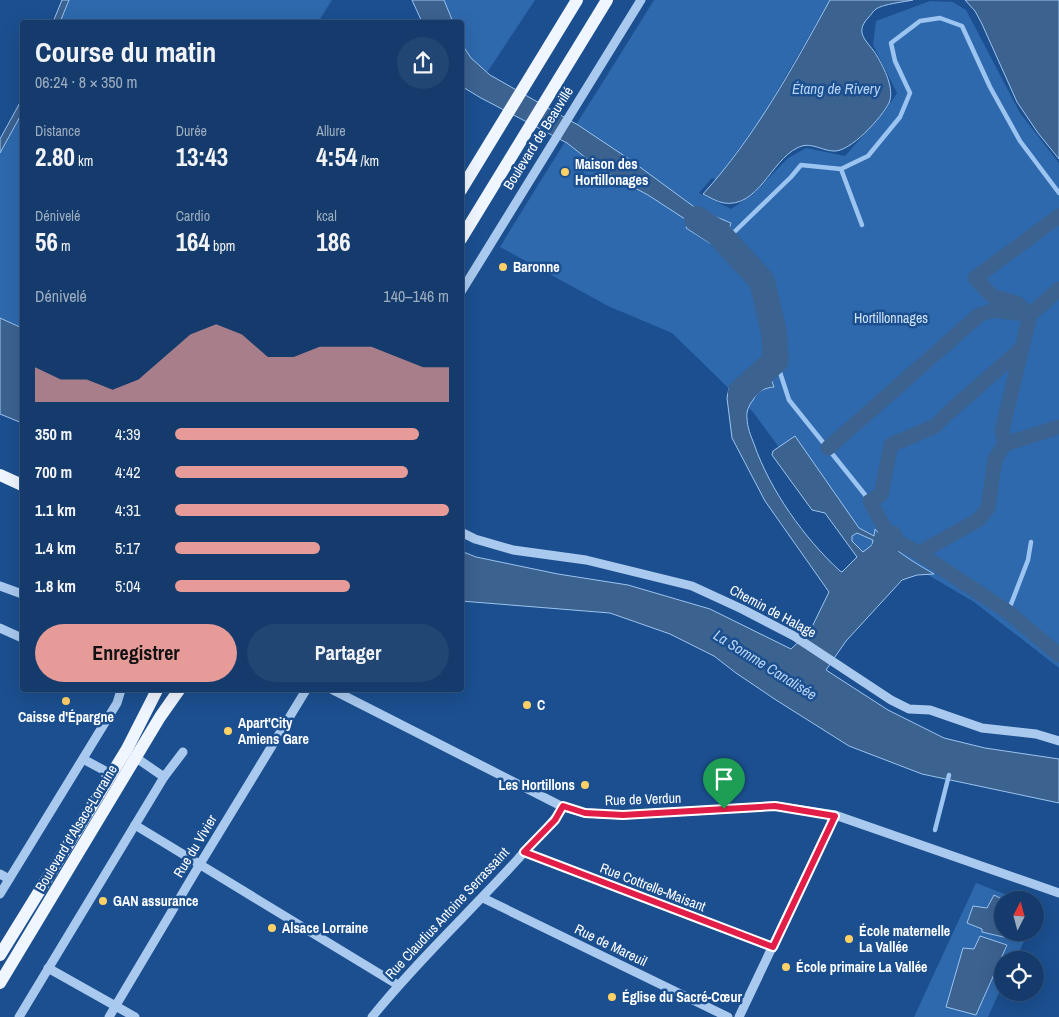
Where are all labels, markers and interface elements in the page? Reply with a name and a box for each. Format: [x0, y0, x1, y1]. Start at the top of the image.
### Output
text: Course du matin [35, 33, 216, 71]
button: share [397, 37, 449, 89]
text: 06:24 · 8 × 350 m [35, 71, 138, 93]
water label: Étang de Rivery [792, 78, 881, 99]
street label: Boulevard de Beauvillé [499, 83, 577, 193]
text: Distance [35, 122, 80, 140]
text: Durée [176, 122, 207, 140]
text: Allure [316, 122, 346, 140]
text: 2.80 [35, 140, 75, 174]
text: 13:43 [176, 140, 228, 174]
text: 4:54 [316, 140, 357, 174]
text: km [75, 152, 93, 170]
text: /km [357, 152, 379, 170]
place label: Maison des Hortillonages [575, 155, 648, 189]
marker: Maison des Hortillonages [559, 166, 571, 178]
text: Dénivelé [35, 207, 80, 225]
text: Cardio [176, 207, 210, 225]
text: kcal [316, 207, 337, 225]
text: 56 [35, 225, 58, 259]
text: 164 [176, 225, 210, 259]
text: 186 [316, 225, 351, 259]
text: m [58, 237, 71, 255]
text: bpm [210, 237, 235, 255]
place label: Baronne [513, 258, 560, 276]
marker: Baronne [497, 261, 509, 273]
text: Dénivelé [35, 285, 87, 307]
text: 140–146 m [383, 285, 449, 307]
park label: Hortillonnages [854, 309, 928, 327]
text: 350 m [35, 423, 72, 445]
text: 4:39 [115, 423, 141, 445]
text: 700 m [35, 461, 72, 483]
text: 4:42 [115, 461, 141, 483]
text: 1.1 km [35, 499, 76, 521]
text: 4:31 [115, 499, 141, 521]
text: 1.4 km [35, 537, 76, 559]
text: 5:17 [115, 537, 141, 559]
text: 1.8 km [35, 575, 76, 597]
text: 5:04 [115, 575, 141, 597]
street label: Chemin de Halage [727, 581, 819, 641]
button: Enregistrer [35, 624, 237, 682]
button: Partager [247, 624, 449, 682]
water label: La Somme Canalisée [710, 624, 821, 705]
marker: Caisse d'Épargne [60, 695, 72, 707]
place label: C [537, 696, 545, 714]
marker: C [521, 699, 533, 711]
place label: Caisse d'Épargne [18, 708, 114, 726]
place label: Apart'City Amiens Gare [238, 714, 309, 748]
marker: Apart'City Amiens Gare [222, 725, 234, 737]
pin [703, 758, 745, 809]
street label: Boulevard d'Alsace-Lorraine [31, 761, 121, 895]
icon: arrive [710, 765, 738, 793]
place label: Les Hortillons [498, 776, 575, 794]
marker: Les Hortillons [579, 779, 591, 791]
street label: Rue de Verdun [604, 789, 682, 809]
street label: Rue du Vivier [169, 811, 221, 881]
street label: Rue Claudius Antoine Serrassaint [381, 843, 513, 983]
street label: Rue Cottrelle-Maisant [598, 859, 708, 915]
north arrow [994, 891, 1044, 941]
map controls [994, 891, 1044, 1001]
place label: GAN assurance [113, 892, 199, 910]
marker: GAN assurance [97, 895, 109, 907]
place label: Alsace Lorraine [282, 919, 368, 937]
street label: Rue de Mareuil [572, 920, 650, 970]
marker: Alsace Lorraine [266, 922, 278, 934]
place label: École maternelle La Vallée [859, 922, 950, 956]
marker: École maternelle La Vallée [843, 933, 855, 945]
button: locate [994, 951, 1044, 1001]
place label: École primaire La Vallée [796, 958, 927, 976]
marker: École primaire La Vallée [780, 961, 792, 973]
place label: Église du Sacré-Cœur [622, 988, 742, 1006]
marker: Église du Sacré-Cœur [606, 991, 618, 1003]

